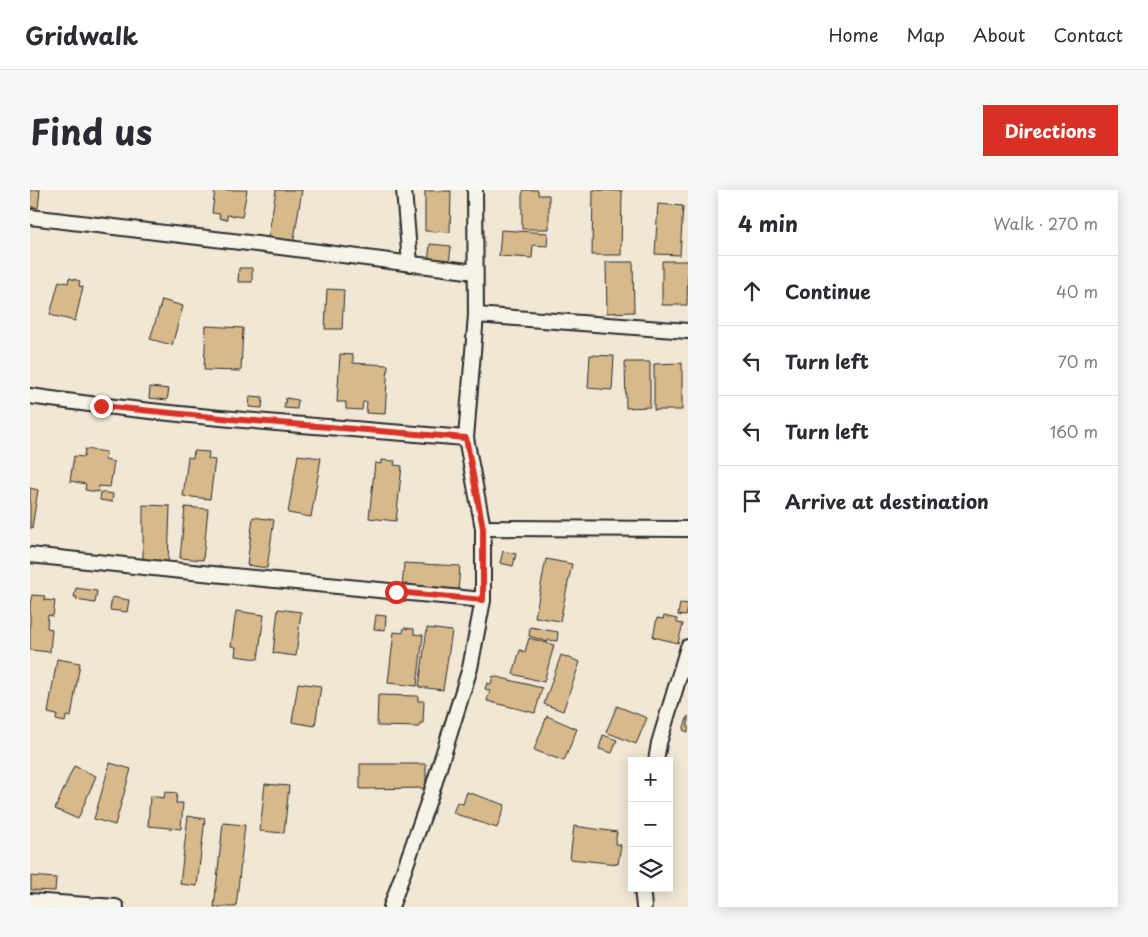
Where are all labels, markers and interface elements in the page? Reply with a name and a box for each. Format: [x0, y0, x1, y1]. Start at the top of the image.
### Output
text: Gridwalk [25, 17, 138, 53]
text: Home [828, 21, 878, 48]
text: Map [906, 21, 945, 48]
text: About [973, 21, 1025, 48]
text: Contact [1053, 21, 1123, 48]
text: Find us [30, 104, 152, 157]
button: Directions [983, 105, 1118, 156]
text: 4 min [738, 207, 798, 239]
text: Walk · 270 m [994, 211, 1098, 235]
icon: ahead [738, 277, 766, 305]
text: Continue [785, 277, 871, 305]
text: 40 m [1056, 279, 1098, 303]
icon: left [738, 347, 766, 375]
text: Turn left [785, 347, 869, 375]
text: 70 m [1058, 349, 1098, 373]
route end [90, 395, 113, 418]
icon: left [738, 417, 766, 445]
text: Turn left [785, 417, 869, 445]
text: 160 m [1050, 419, 1098, 443]
icon: arrive [738, 487, 766, 515]
text: Arrive at destination [785, 487, 989, 515]
route start [385, 581, 408, 604]
map controls [628, 757, 673, 892]
button: + [628, 757, 673, 802]
button: − [628, 802, 673, 847]
button: layers [628, 847, 673, 892]

